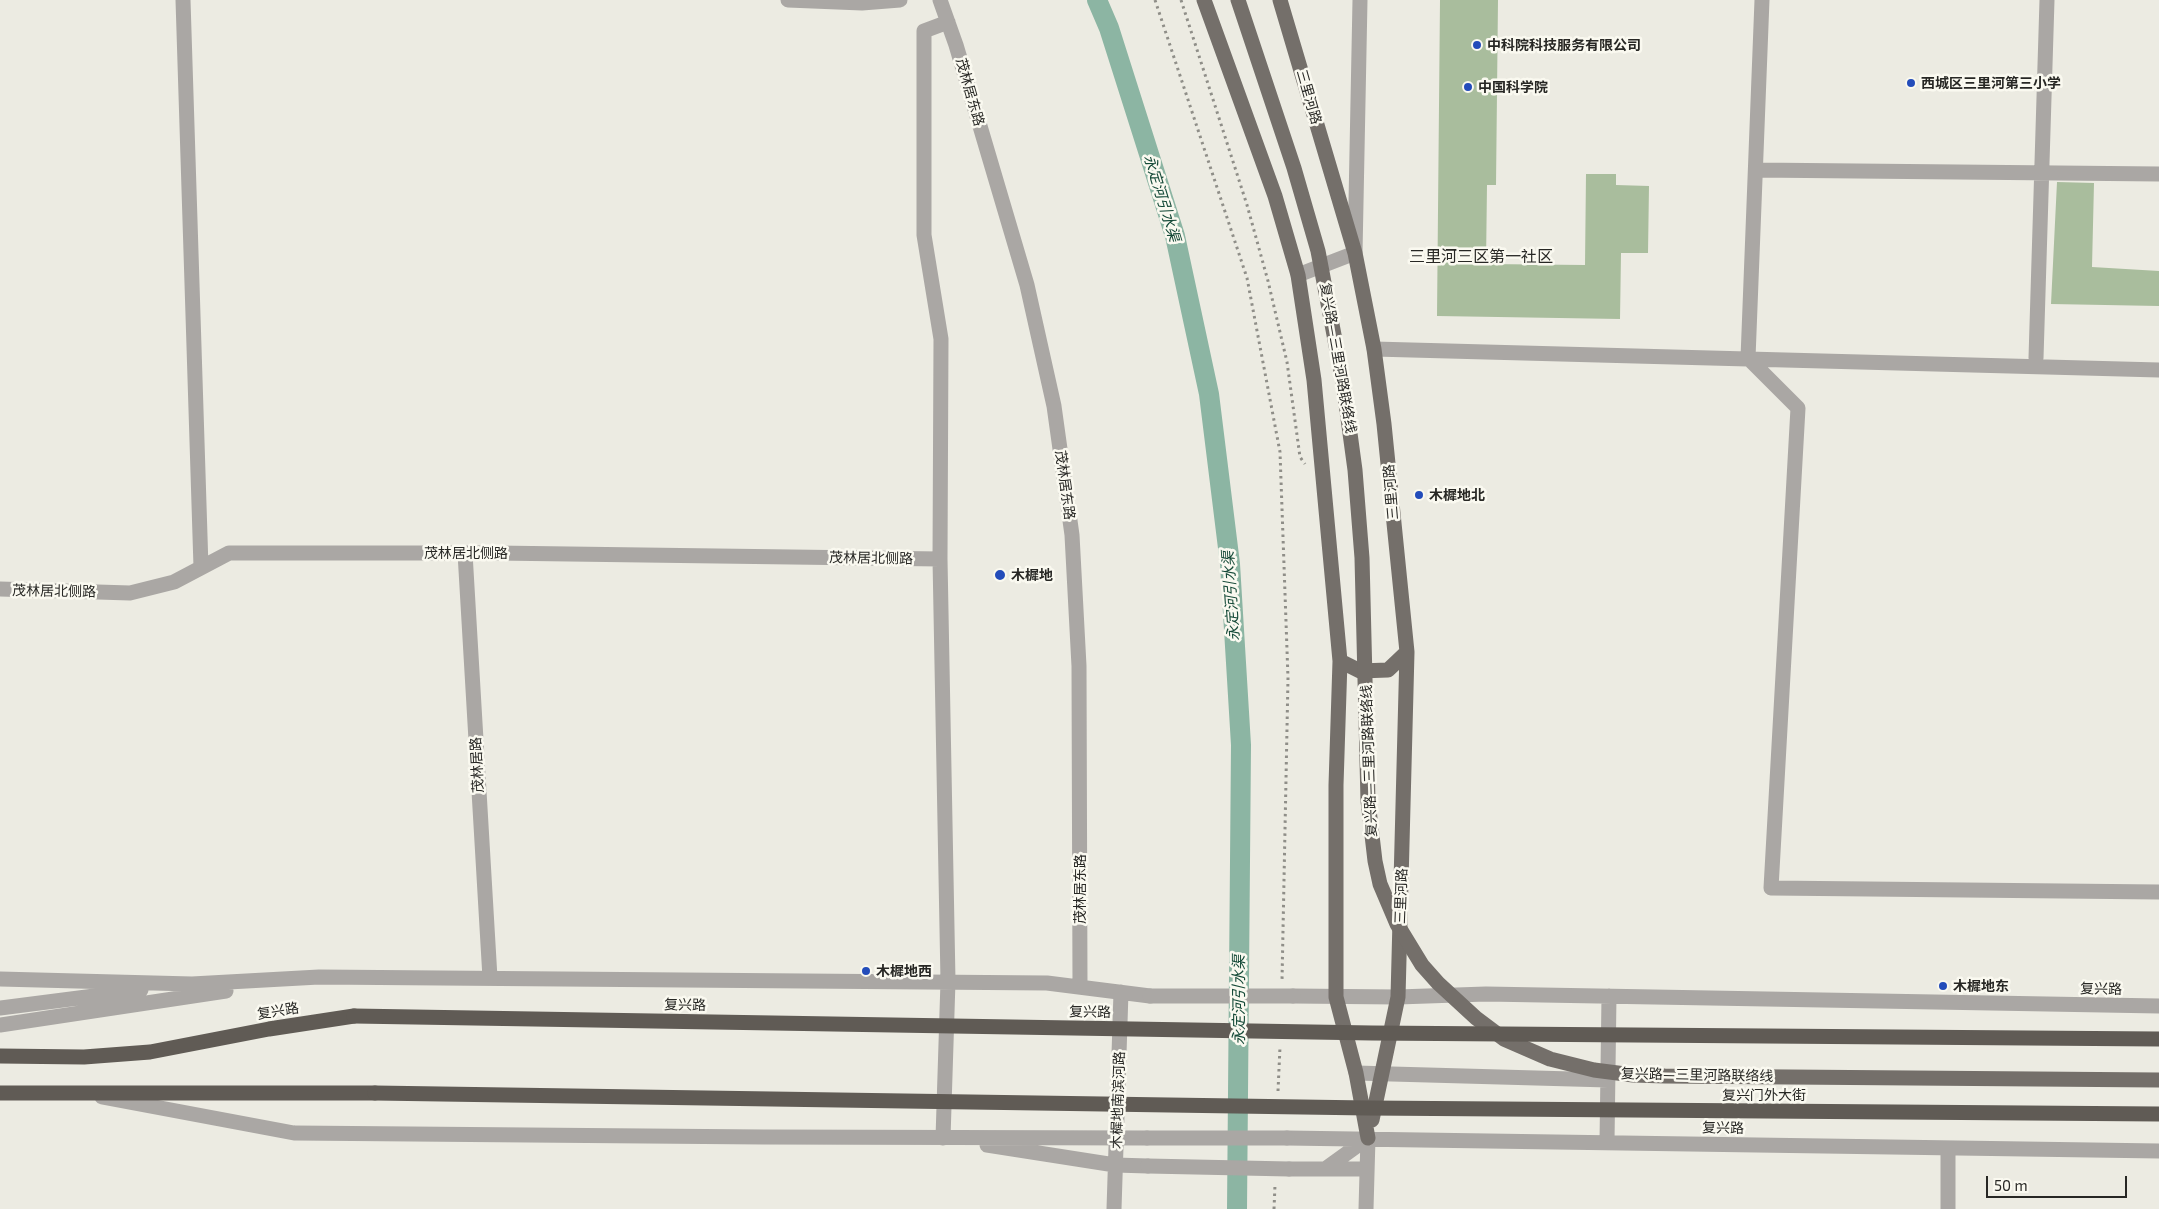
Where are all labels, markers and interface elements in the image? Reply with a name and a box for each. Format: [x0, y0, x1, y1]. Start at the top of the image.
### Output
place label: 中科院科技服务有限公司 [1487, 37, 1641, 53]
marker: 中科院科技服务有限公司 [1471, 39, 1483, 51]
street label: 茂林居东路 [952, 56, 988, 128]
street label: 三里河路 [1293, 68, 1325, 126]
place label: 西城区三里河第三小学 [1921, 75, 2061, 91]
marker: 西城区三里河第三小学 [1905, 77, 1917, 89]
place label: 中国科学院 [1478, 79, 1548, 95]
marker: 中国科学院 [1462, 81, 1474, 93]
water label: 永定河引水渠 [1140, 152, 1184, 244]
district label: 三里河三区第一社区 [1409, 247, 1553, 267]
street label: 复兴路—三里河路联络线 [1316, 281, 1360, 435]
street label: 茂林居东路 [1052, 449, 1078, 521]
street label: 三里河路 [1380, 463, 1402, 521]
place label: 木樨地北 [1429, 487, 1485, 503]
marker: 木樨地北 [1413, 489, 1425, 501]
street label: 茂林居北侧路 [424, 545, 508, 561]
street label: 茂林居北侧路 [829, 549, 913, 567]
water label: 永定河引水渠 [1219, 550, 1243, 642]
place label: 木樨地 [1011, 567, 1053, 583]
marker: 木樨地 [993, 568, 1007, 582]
street label: 茂林居北侧路 [12, 582, 96, 600]
street label: 复兴路—三里河路联络线 [1358, 684, 1380, 838]
street label: 茂林居路 [467, 737, 487, 793]
street label: 茂林居东路 [1072, 854, 1088, 924]
street label: 三里河路 [1392, 868, 1410, 924]
water label: 永定河引水渠 [1230, 955, 1248, 1045]
place label: 木樨地西 [876, 963, 932, 979]
marker: 木樨地西 [860, 965, 872, 977]
place label: 木樨地东 [1953, 978, 2009, 994]
marker: 木樨地东 [1937, 980, 1949, 992]
street label: 复兴路 [2080, 980, 2122, 998]
street label: 复兴路 [664, 996, 706, 1014]
street label: 复兴路 [256, 999, 300, 1023]
street label: 复兴路 [1069, 1003, 1111, 1021]
street label: 木樨地南滨河路 [1108, 1051, 1128, 1149]
street label: 复兴路—三里河路联络线 [1621, 1065, 1773, 1085]
street label: 复兴门外大街 [1722, 1087, 1806, 1103]
street label: 复兴路 [1702, 1119, 1744, 1137]
scale bar [1989, 1166, 2130, 1198]
text: 50 m [1994, 1176, 2028, 1194]

